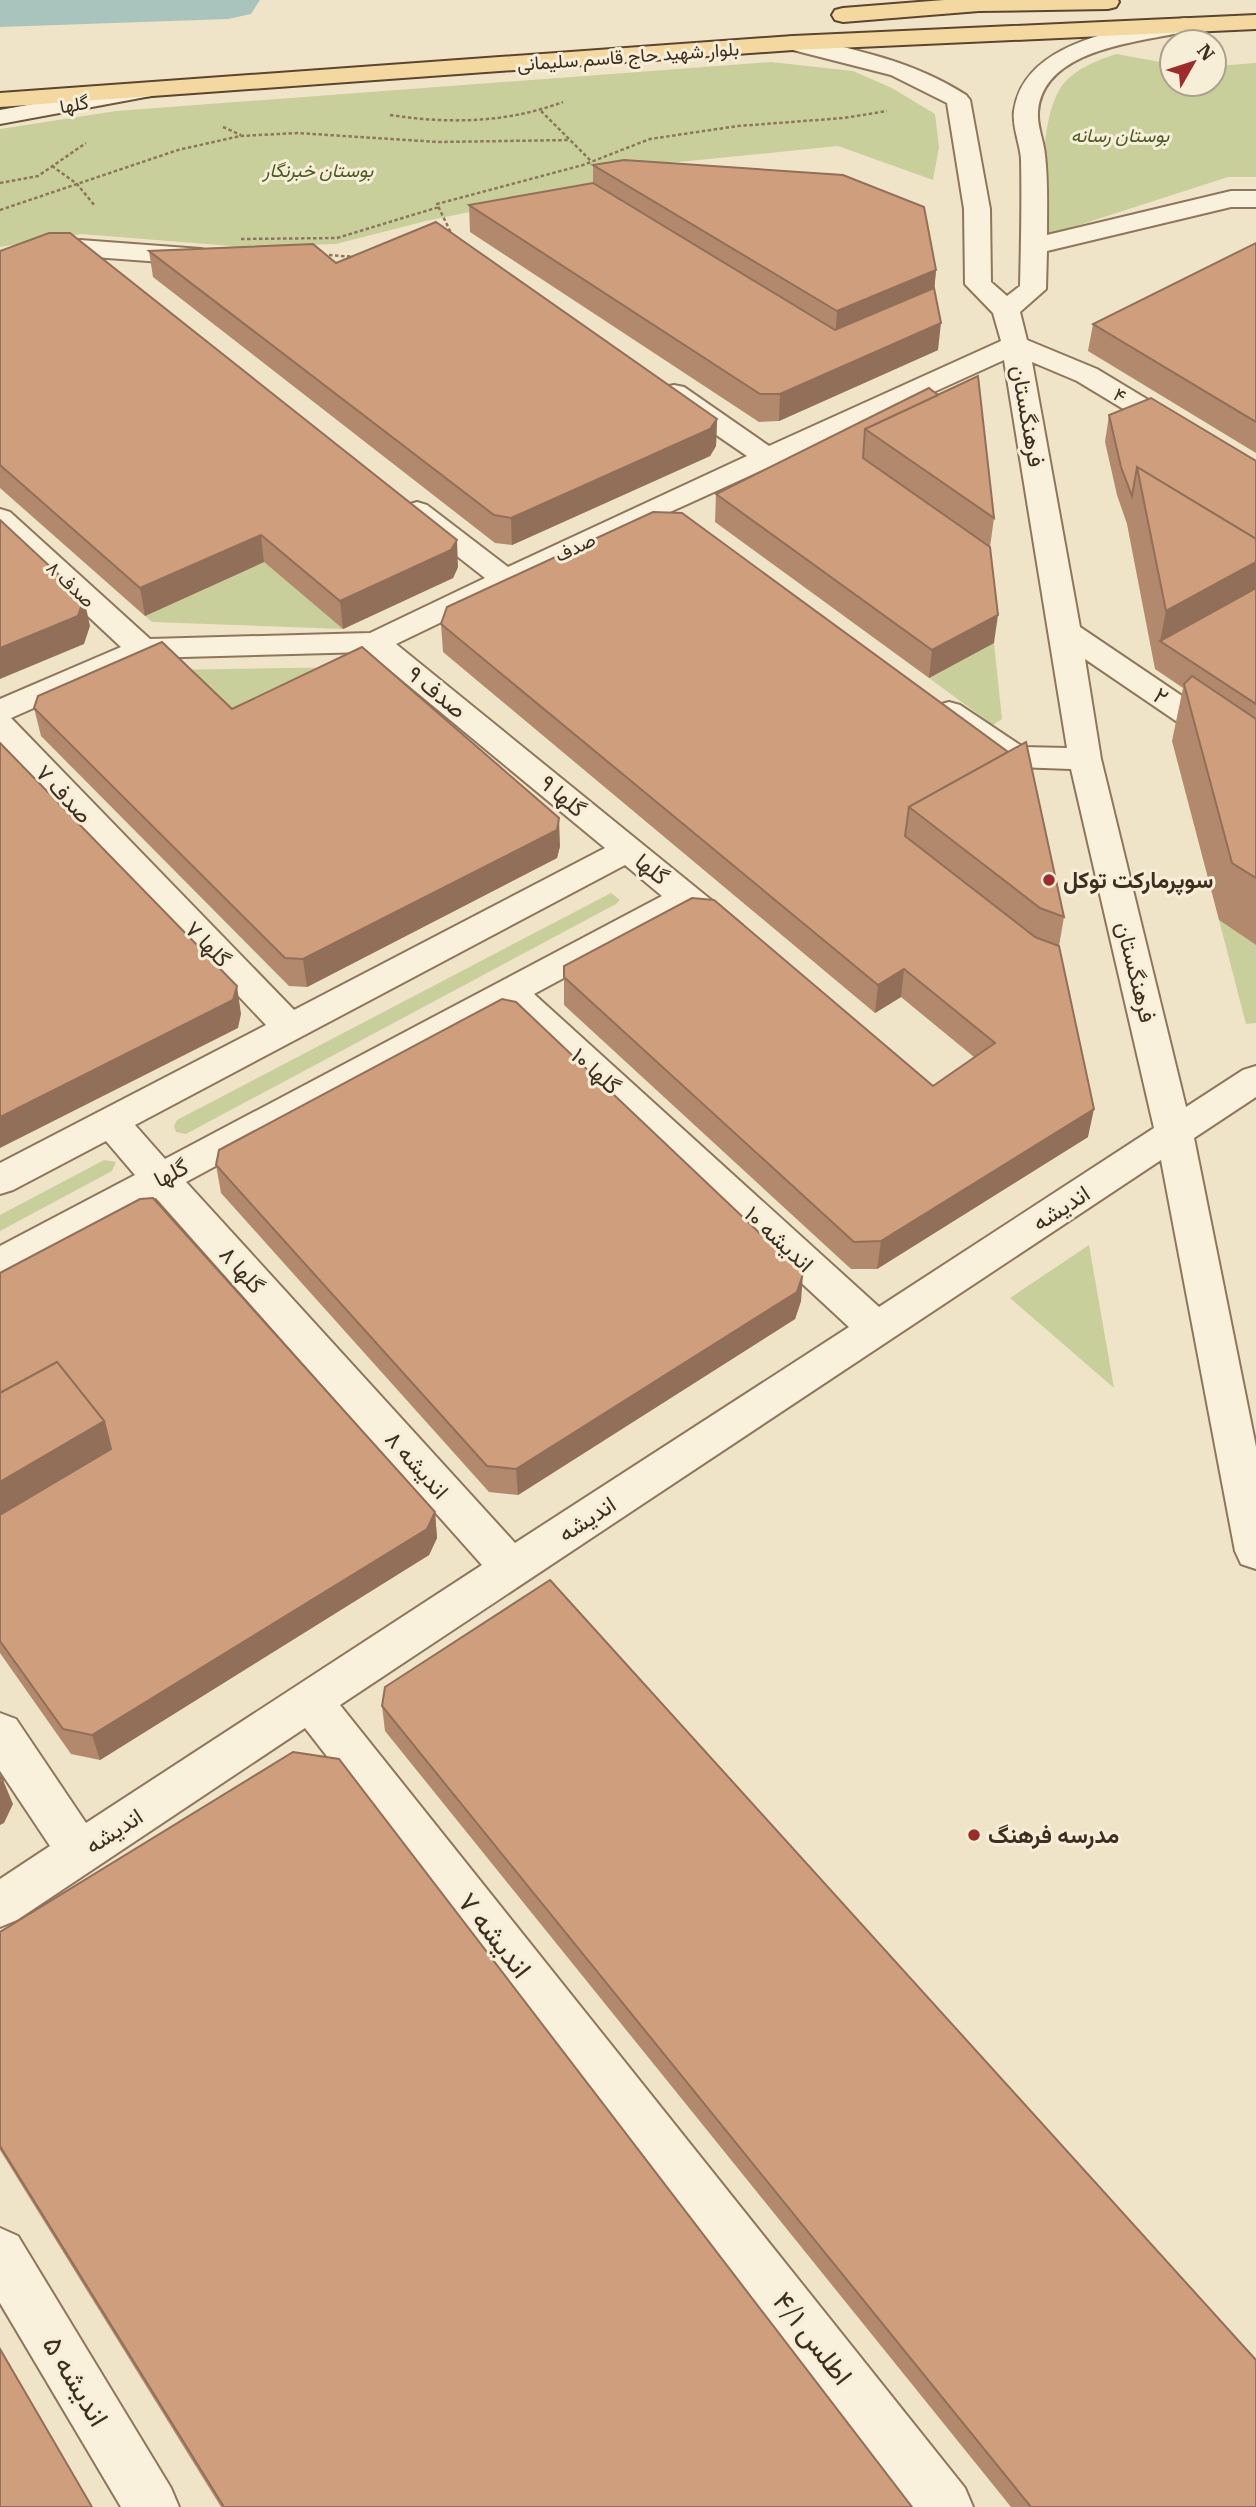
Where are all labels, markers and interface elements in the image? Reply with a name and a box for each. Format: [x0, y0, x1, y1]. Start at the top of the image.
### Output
north arrow [1158, 28, 1228, 98]
street label: بلوار شهید حاج قاسم سلیمانی [516, 36, 740, 77]
text: N [1192, 39, 1220, 66]
street label: گلها [58, 90, 90, 118]
park label: بوستان رسانه [1071, 123, 1171, 147]
park label: بوستان خبرنگار [262, 158, 374, 182]
street label: فرهنگستان [1004, 363, 1053, 469]
street label: ۴ [1109, 382, 1131, 408]
street label: صدف [551, 527, 599, 567]
street label: صدف ۸ [42, 555, 100, 613]
street label: صدف ۹ [402, 658, 473, 724]
street label: ۲ [1148, 679, 1175, 711]
street label: صدف ۷ [30, 757, 100, 829]
street label: گلها ۹ [534, 767, 593, 824]
street label: گلها [629, 846, 676, 892]
place label: سوپرمارکت توکل [1063, 864, 1213, 896]
marker: سوپرمارکت توکل [1041, 872, 1057, 888]
street label: گلها ۷ [178, 914, 238, 974]
street label: فرهنگستان [1109, 918, 1164, 1026]
street label: گلها ۱۰ [565, 1040, 628, 1101]
street label: گلها [148, 1151, 193, 1194]
street label: اندیشه [1026, 1178, 1095, 1237]
street label: اندیشه ۱۰ [739, 1199, 821, 1278]
street label: گلها ۸ [213, 1239, 272, 1300]
street label: اندیشه ۸ [379, 1424, 456, 1505]
street label: اندیشه [552, 1489, 621, 1548]
street label: اندیشه [79, 1801, 148, 1860]
place label: مدرسه فرهنگ [988, 1819, 1119, 1850]
marker: مدرسه فرهنگ [966, 1827, 982, 1843]
street label: اندیشه ۷ [450, 1884, 541, 1985]
street label: اطلس ۴/۱ [765, 2283, 862, 2392]
street label: اندیشه ۵ [35, 2329, 118, 2433]

